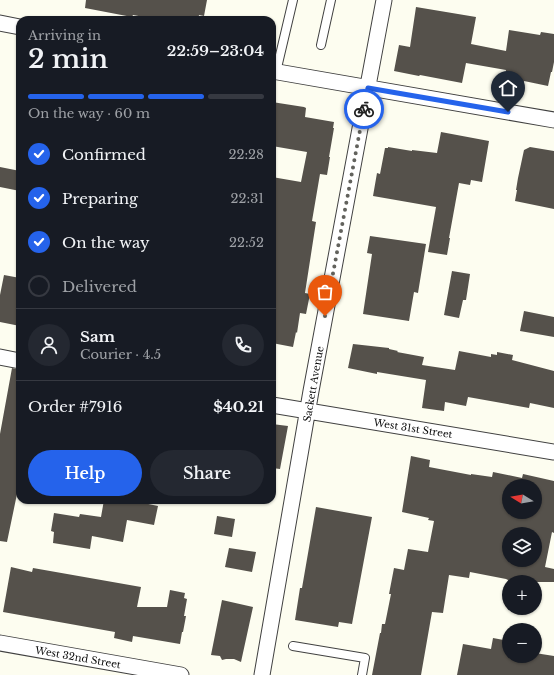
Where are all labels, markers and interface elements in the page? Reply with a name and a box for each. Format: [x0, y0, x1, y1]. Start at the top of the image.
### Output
text: Arriving in [28, 27, 101, 44]
text: 22:59–23:04 [167, 41, 264, 60]
text: 2 min [28, 43, 108, 75]
pin [491, 71, 525, 112]
icon: home [497, 77, 519, 99]
courier [344, 89, 384, 129]
icon: bike [353, 98, 375, 120]
text: On the way · 60 m [28, 105, 150, 122]
icon: check [28, 143, 50, 165]
text: Confirmed [62, 145, 146, 164]
text: 22:28 [228, 146, 264, 163]
icon: check [28, 187, 50, 209]
text: Preparing [62, 189, 138, 208]
text: 22:31 [230, 190, 264, 207]
icon: check [28, 231, 50, 253]
text: On the way [62, 233, 150, 252]
text: 22:52 [229, 234, 264, 251]
pin [308, 275, 342, 316]
text: Delivered [62, 277, 137, 296]
icon: bag [314, 281, 336, 303]
button: person [28, 324, 70, 366]
button: phone [222, 324, 264, 366]
text: Sam [80, 327, 115, 346]
street label: Sackett Avenue [300, 345, 327, 423]
text: Courier · 4.5 [80, 346, 161, 363]
text: Order #7916 [28, 397, 123, 416]
text: $40.21 [213, 397, 264, 416]
street label: West 31st Street [372, 416, 454, 441]
button: Help [28, 450, 142, 496]
button: Share [150, 450, 264, 496]
north arrow [502, 479, 542, 519]
map controls [502, 479, 542, 663]
button: layers [502, 527, 542, 567]
button: + [502, 575, 542, 615]
button: − [502, 623, 542, 663]
street label: West 32nd Street [33, 643, 122, 671]

